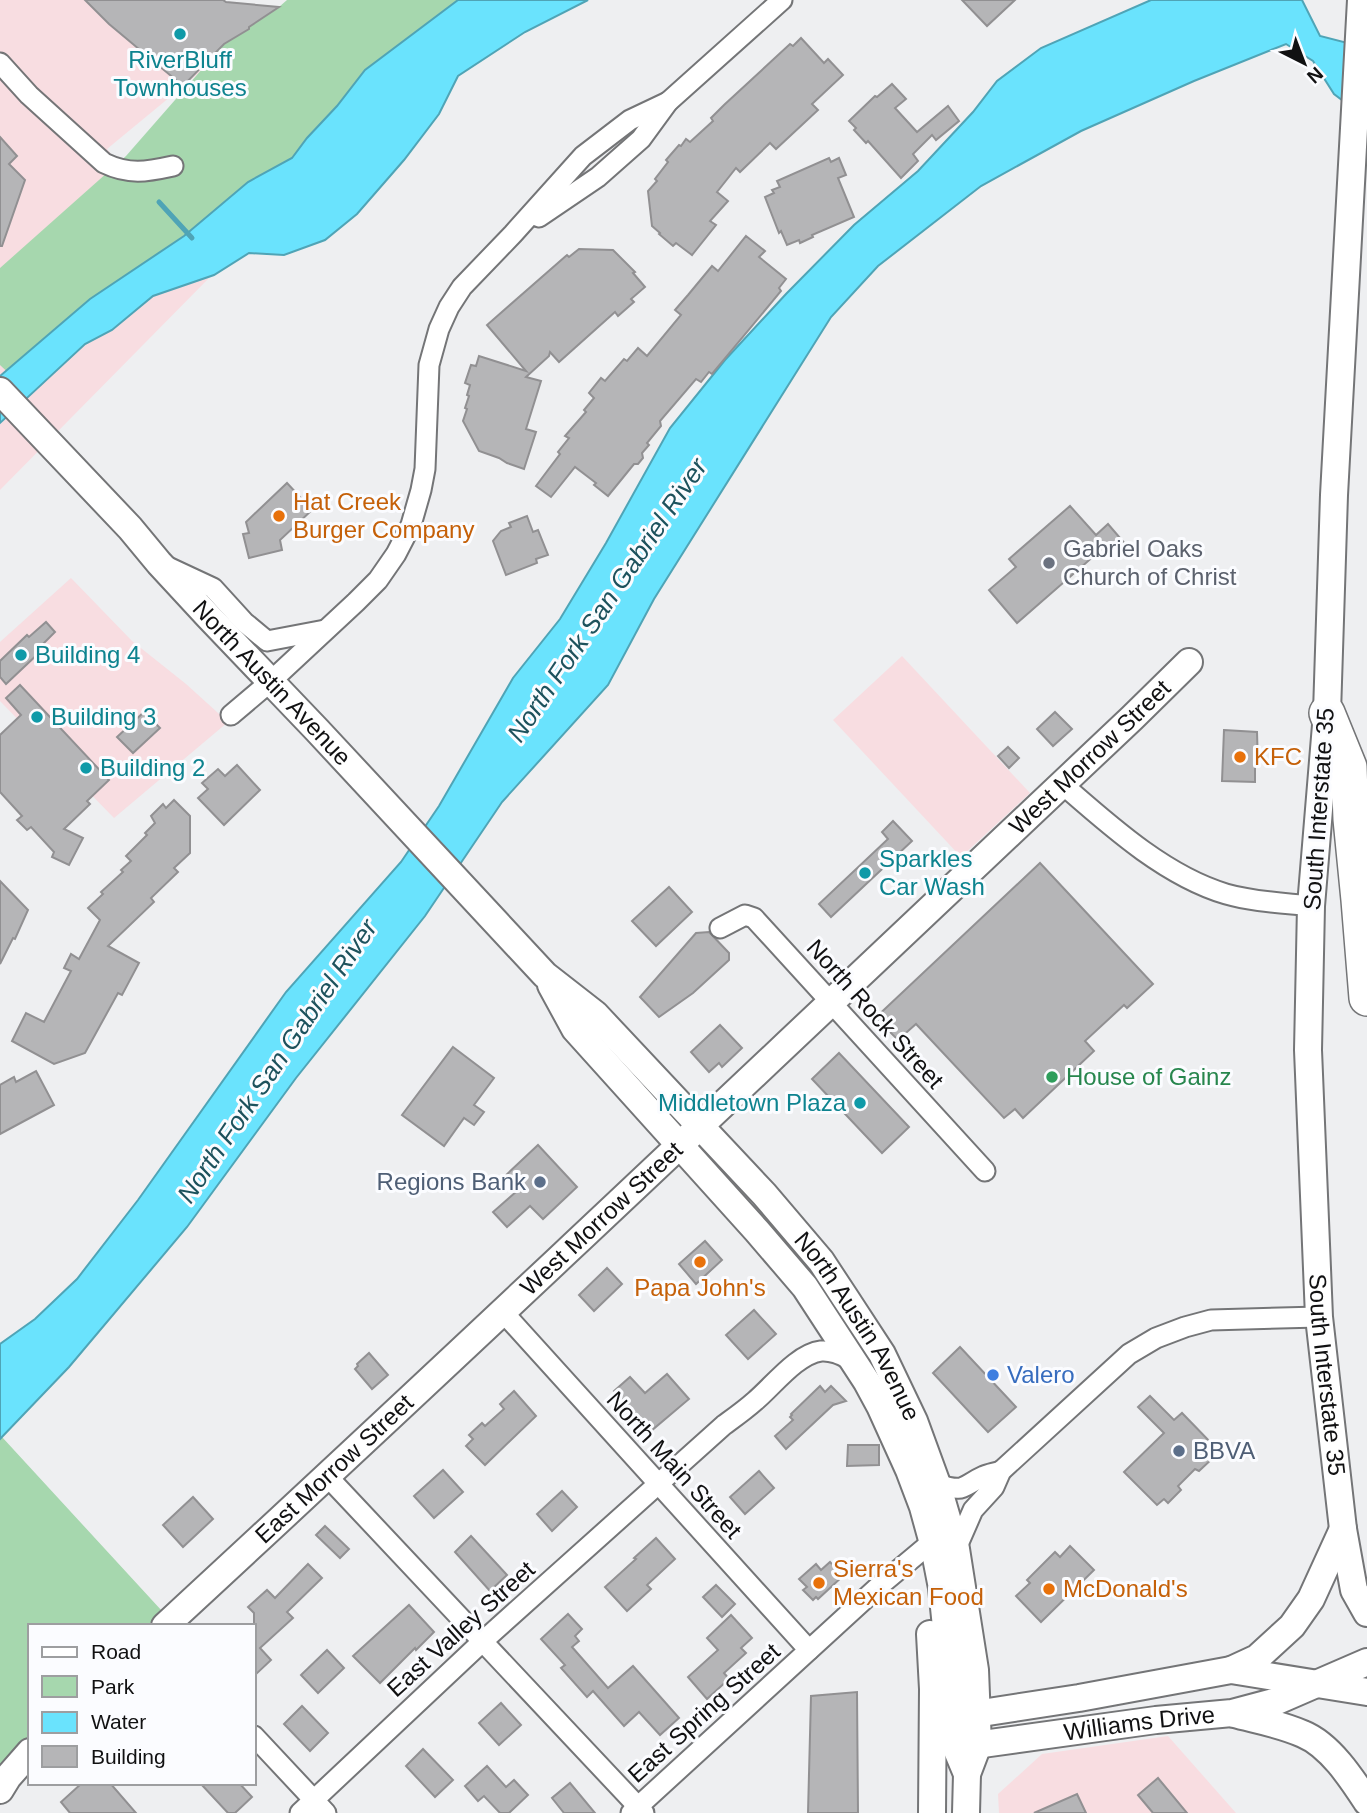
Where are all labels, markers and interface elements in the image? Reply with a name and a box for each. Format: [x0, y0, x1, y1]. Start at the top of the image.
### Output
marker: RiverBluff Townhouses [172, 26, 188, 42]
north arrow [1269, 28, 1339, 98]
place label: RiverBluff Townhouses [113, 46, 247, 101]
text: N [1303, 63, 1327, 88]
water label: North Fork San Gabriel River [501, 452, 714, 747]
place label: Hat Creek Burger Company [293, 488, 474, 543]
marker: Hat Creek Burger Company [271, 508, 287, 524]
place label: Gabriel Oaks Church of Christ [1063, 535, 1237, 590]
marker: Gabriel Oaks Church of Christ [1041, 555, 1057, 571]
street label: North Austin Avenue [188, 595, 357, 771]
place label: Building 4 [35, 641, 140, 668]
marker: Building 4 [13, 647, 29, 663]
street label: West Morrow Street [1004, 674, 1176, 840]
place label: Building 3 [51, 703, 156, 730]
street label: South Interstate 35 [1298, 707, 1339, 911]
marker: Building 3 [29, 709, 45, 725]
place label: KFC [1254, 743, 1302, 770]
marker: KFC [1232, 749, 1248, 765]
place label: Building 2 [100, 754, 205, 781]
marker: Building 2 [78, 760, 94, 776]
place label: Sparkles Car Wash [879, 845, 985, 900]
marker: Sparkles Car Wash [857, 865, 873, 881]
water label: North Fork San Gabriel River [171, 913, 384, 1208]
street label: North Rock Street [802, 934, 949, 1094]
place label: House of Gainz [1066, 1063, 1231, 1090]
marker: House of Gainz [1044, 1069, 1060, 1085]
place label: Middletown Plaza [658, 1089, 847, 1116]
marker: Middletown Plaza [852, 1095, 868, 1111]
street label: West Morrow Street [515, 1136, 688, 1301]
place label: Regions Bank [377, 1168, 527, 1195]
marker: Regions Bank [532, 1174, 548, 1190]
street label: North Austin Avenue [789, 1226, 926, 1425]
marker: Papa John's [692, 1254, 708, 1270]
street label: South Interstate 35 [1304, 1273, 1351, 1477]
place label: Papa John's [634, 1274, 766, 1301]
place label: Valero [1007, 1361, 1075, 1388]
marker: Valero [985, 1367, 1001, 1383]
street label: North Main Street [601, 1386, 748, 1544]
street label: East Morrow Street [250, 1388, 419, 1548]
place label: BBVA [1193, 1437, 1255, 1464]
marker: BBVA [1171, 1443, 1187, 1459]
street label: East Valley Street [381, 1555, 540, 1702]
place label: Sierra's Mexican Food [833, 1555, 984, 1610]
marker: Sierra's Mexican Food [811, 1575, 827, 1591]
place label: McDonald's [1063, 1575, 1188, 1602]
marker: McDonald's [1041, 1581, 1057, 1597]
legend [28, 1624, 256, 1785]
street label: East Spring Street [622, 1637, 785, 1788]
text: Road [91, 1640, 141, 1663]
text: Park [91, 1675, 135, 1698]
street label: Williams Drive [1062, 1701, 1216, 1746]
text: Water [91, 1710, 146, 1733]
text: Building [91, 1745, 166, 1768]

